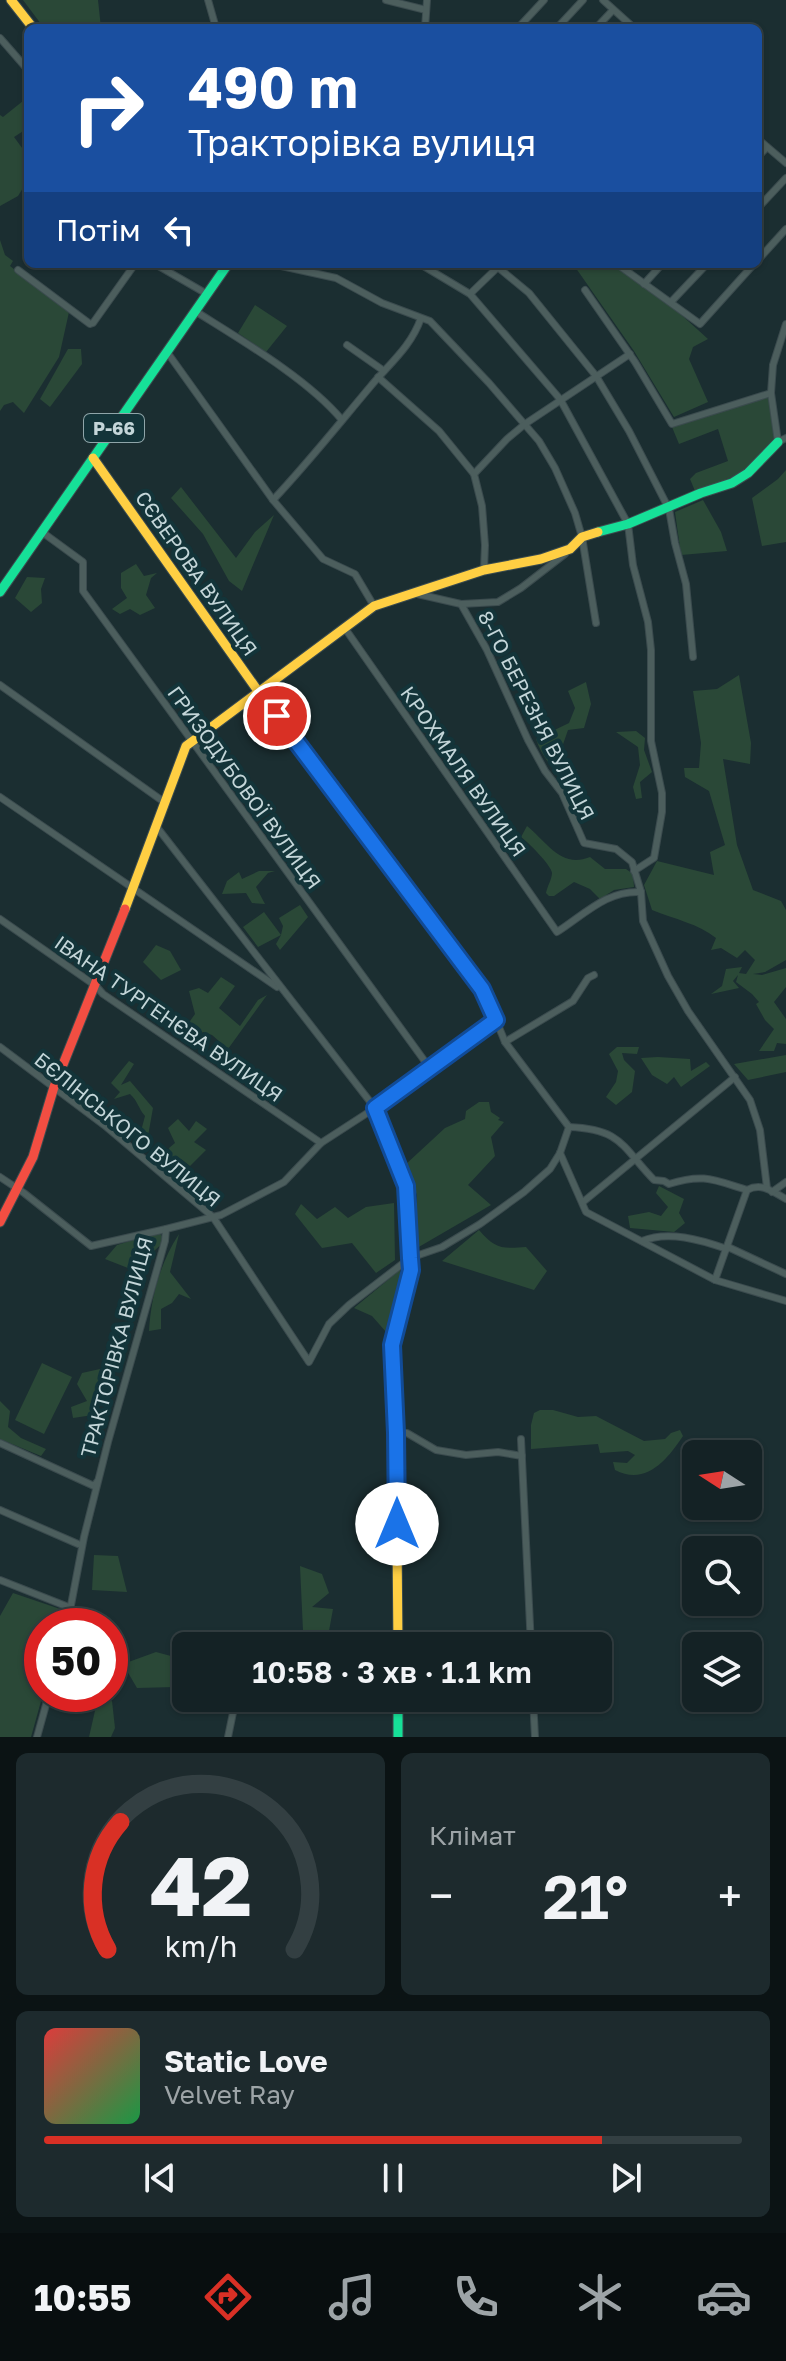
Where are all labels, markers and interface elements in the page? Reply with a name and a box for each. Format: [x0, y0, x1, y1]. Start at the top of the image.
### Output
text: 490 m [188, 53, 358, 120]
icon: right [56, 56, 160, 160]
text: Тракторівка вулиця [188, 121, 536, 164]
icon: left [157, 208, 201, 252]
text: Потім [56, 212, 141, 248]
road number: Р-66 [84, 414, 144, 442]
street label: СЄВЕРОВА ВУЛИЦЯ [131, 486, 263, 660]
street label: 8-ГО БЕРЕЗНЯ ВУЛИЦЯ [474, 607, 600, 823]
street label: ГРИЗОДУБОВОЇ ВУЛИЦЯ [163, 681, 327, 893]
street label: КРОХМАЛЯ ВУЛИЦЯ [396, 681, 532, 861]
pin [243, 682, 311, 750]
icon: arrive [255, 694, 299, 738]
street label: ІВАНА ТУРГЕНЄВА ВУЛИЦЯ [50, 930, 288, 1106]
street label: БЄЛІНСЬКОГО ВУЛИЦЯ [30, 1047, 226, 1211]
street label: ТРАКТОРІВКА ВУЛИЦЯ [75, 1234, 157, 1460]
north arrow [682, 1440, 762, 1520]
map controls [682, 1440, 762, 1712]
position arrow [355, 1482, 439, 1566]
button: search [682, 1536, 762, 1616]
speed limit sign: 50 [24, 1608, 128, 1712]
button: layers [682, 1632, 762, 1712]
text: 10:58 · 3 хв · 1.1 km [252, 1654, 532, 1690]
text: Клімат [429, 1820, 516, 1851]
text: 42 [149, 1834, 252, 1934]
text: 21° [543, 1860, 628, 1932]
text: − [429, 1869, 453, 1922]
text: + [718, 1869, 742, 1922]
text: km/h [164, 1929, 237, 1963]
text: Static Love [164, 2043, 328, 2079]
text: Velvet Ray [164, 2079, 295, 2110]
icon: previous [138, 2156, 182, 2200]
icon: pause [371, 2156, 415, 2200]
icon: next [604, 2156, 648, 2200]
icon: directions [200, 2269, 256, 2325]
icon: music [324, 2269, 380, 2325]
icon: phone [448, 2269, 504, 2325]
icon: climate [572, 2269, 628, 2325]
icon: car [696, 2269, 752, 2325]
text: 10:55 [34, 2276, 131, 2319]

